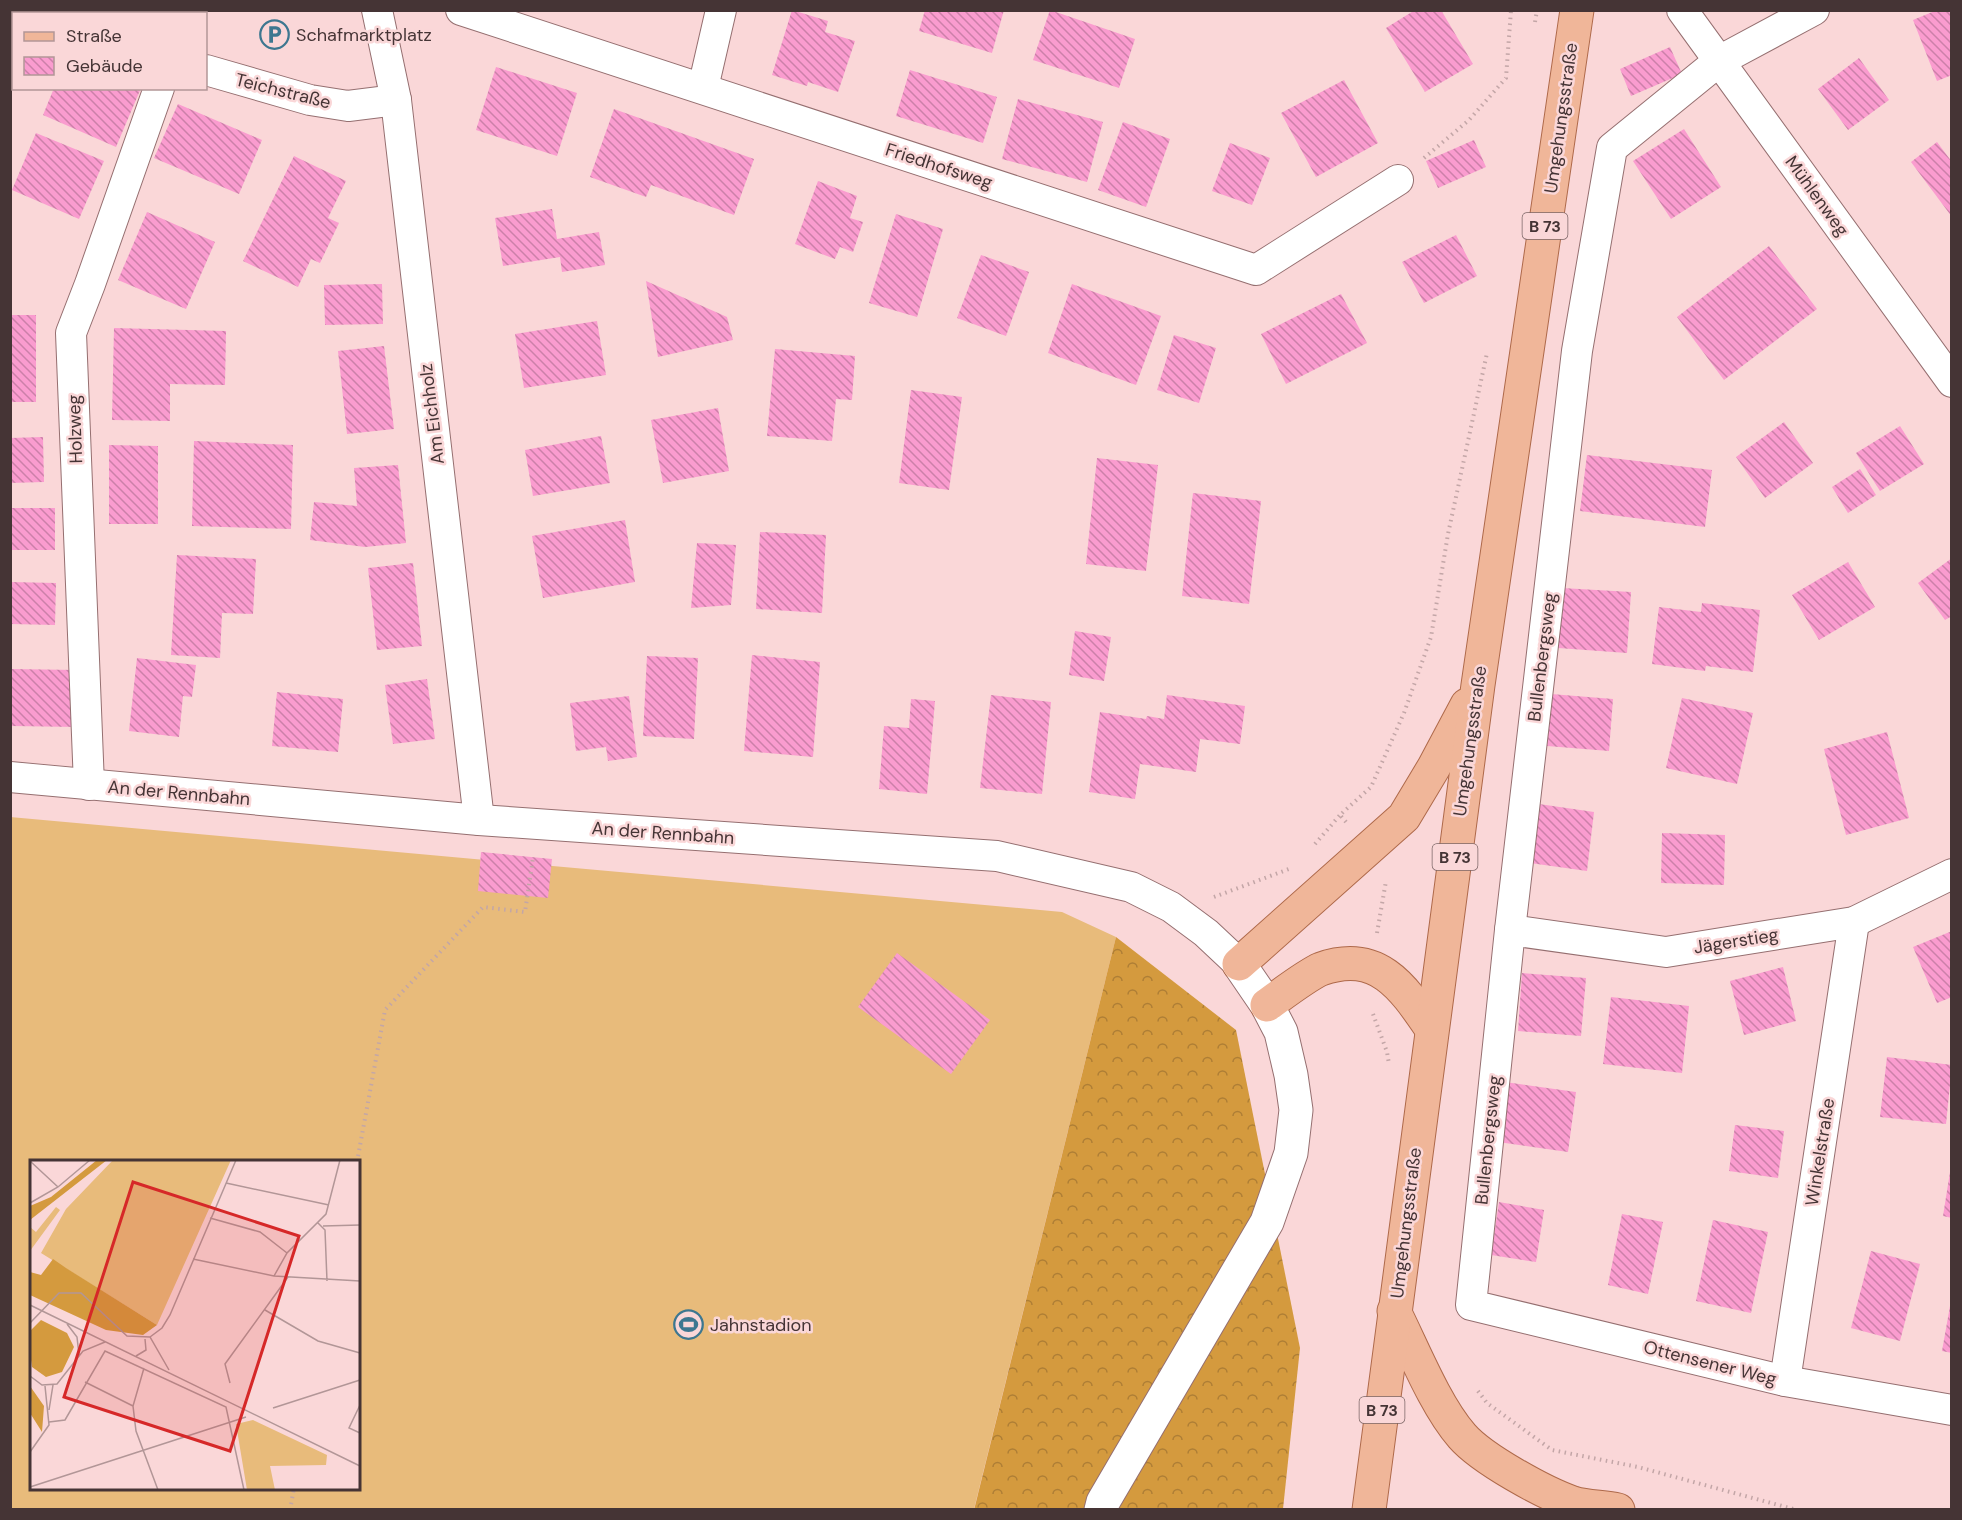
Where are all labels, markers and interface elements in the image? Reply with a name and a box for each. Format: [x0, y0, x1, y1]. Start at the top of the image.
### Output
legend [12, 12, 207, 90]
parking icon: Schafmarktplatz [259, 19, 291, 51]
place label: Schafmarktplatz [296, 23, 432, 47]
text: Straße [66, 24, 122, 48]
street label: Umgehungsstraße [1539, 41, 1583, 195]
text: Gebäude [66, 54, 143, 78]
street label: Teichstraße [233, 68, 333, 114]
street label: Friedhofsweg [882, 137, 996, 195]
street label: Mühlenweg [1780, 151, 1854, 241]
road number: B 73 [1522, 213, 1568, 239]
street label: Am Eichholz [414, 362, 450, 466]
street label: Holzweg [62, 394, 88, 464]
street label: Bullenbergsweg [1522, 591, 1562, 723]
street label: Umgehungsstraße [1448, 664, 1492, 818]
street label: An der Rennbahn [107, 775, 251, 811]
street label: An der Rennbahn [591, 816, 735, 850]
road number: B 73 [1432, 844, 1478, 870]
street label: Jägerstieg [1692, 922, 1780, 960]
street label: Bullenbergsweg [1469, 1074, 1507, 1206]
street label: Winkelstraße [1800, 1096, 1840, 1208]
street label: Umgehungsstraße [1385, 1146, 1427, 1300]
inset map [30, 1160, 360, 1490]
sports icon: Jahnstadion [673, 1309, 705, 1341]
place label: Jahnstadion [710, 1313, 812, 1337]
street label: Ottensener Weg [1641, 1335, 1779, 1391]
road number: B 73 [1360, 1397, 1404, 1423]

